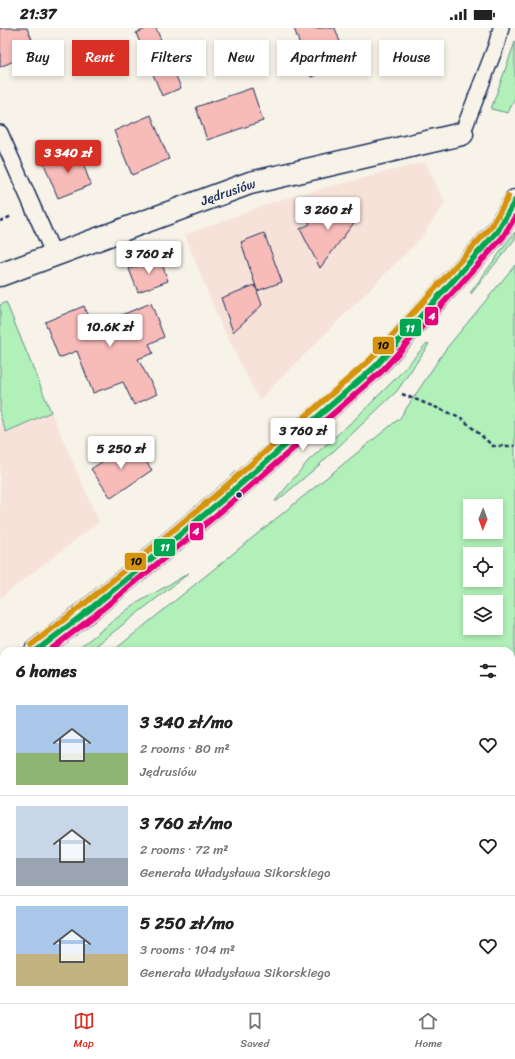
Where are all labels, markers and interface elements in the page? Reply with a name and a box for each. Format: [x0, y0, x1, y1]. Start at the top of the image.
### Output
text: 21:37 [20, 1, 56, 27]
chip: Buy [12, 40, 64, 76]
chip: Rent [72, 40, 129, 76]
chip: Filters [137, 40, 206, 76]
chip: New [214, 40, 269, 76]
chip: Apartment [277, 40, 371, 76]
chip: House [379, 40, 444, 76]
pin: 3 340 zł [27, 140, 109, 174]
text: 3 340 zł [44, 141, 92, 164]
street label: Jędrusiów [197, 172, 259, 212]
pin: 3 260 zł [287, 197, 369, 231]
text: 3 260 zł [304, 198, 352, 221]
pin: 3 760 zł [108, 241, 190, 275]
text: 3 760 zł [125, 242, 173, 265]
line badge: 4 [424, 306, 439, 326]
text: 4 [428, 307, 436, 326]
pin: 10.6K zł [69, 314, 151, 348]
text: 10.6K zł [87, 315, 133, 338]
line badge: 11 [399, 318, 422, 337]
text: 11 [405, 319, 415, 338]
line badge: 10 [372, 336, 395, 355]
text: 10 [377, 336, 389, 355]
pin: 3 760 zł [262, 418, 344, 452]
text: 3 760 zł [279, 419, 327, 442]
pin: 5 250 zł [80, 436, 162, 470]
text: 5 250 zł [97, 437, 145, 460]
unlabelled marker [234, 490, 244, 500]
north arrow [463, 499, 503, 539]
map controls [463, 499, 503, 635]
line badge: 4 [189, 522, 204, 541]
text: 4 [192, 522, 200, 541]
line badge: 11 [153, 538, 176, 557]
text: 11 [160, 538, 170, 557]
button: locate [463, 547, 503, 587]
line badge: 10 [124, 552, 147, 571]
text: 10 [130, 552, 142, 571]
button: layers [463, 595, 503, 635]
text: 6 homes [16, 656, 76, 686]
icon: filters [477, 660, 499, 682]
text: 3 340 zł/mo [140, 707, 233, 737]
icon: home [48, 721, 96, 769]
icon: heart [477, 734, 499, 756]
text: 2 rooms · 80 m² [140, 737, 230, 760]
text: Jędrusiów [140, 760, 196, 783]
text: 3 760 zł/mo [140, 808, 232, 838]
icon: home [48, 822, 96, 870]
icon: heart [477, 835, 499, 857]
text: 2 rooms · 72 m² [140, 838, 228, 861]
text: Generała Władysława Sikorskiego [140, 861, 330, 884]
text: 5 250 zł/mo [140, 908, 234, 938]
icon: home [48, 922, 96, 970]
icon: heart [477, 935, 499, 957]
text: 3 rooms · 104 m² [140, 938, 235, 961]
text: Generała Władysława Sikorskiego [140, 961, 330, 984]
tab: Map [73, 1010, 95, 1053]
tab: Saved [240, 1010, 269, 1053]
tab: Home [415, 1010, 442, 1053]

